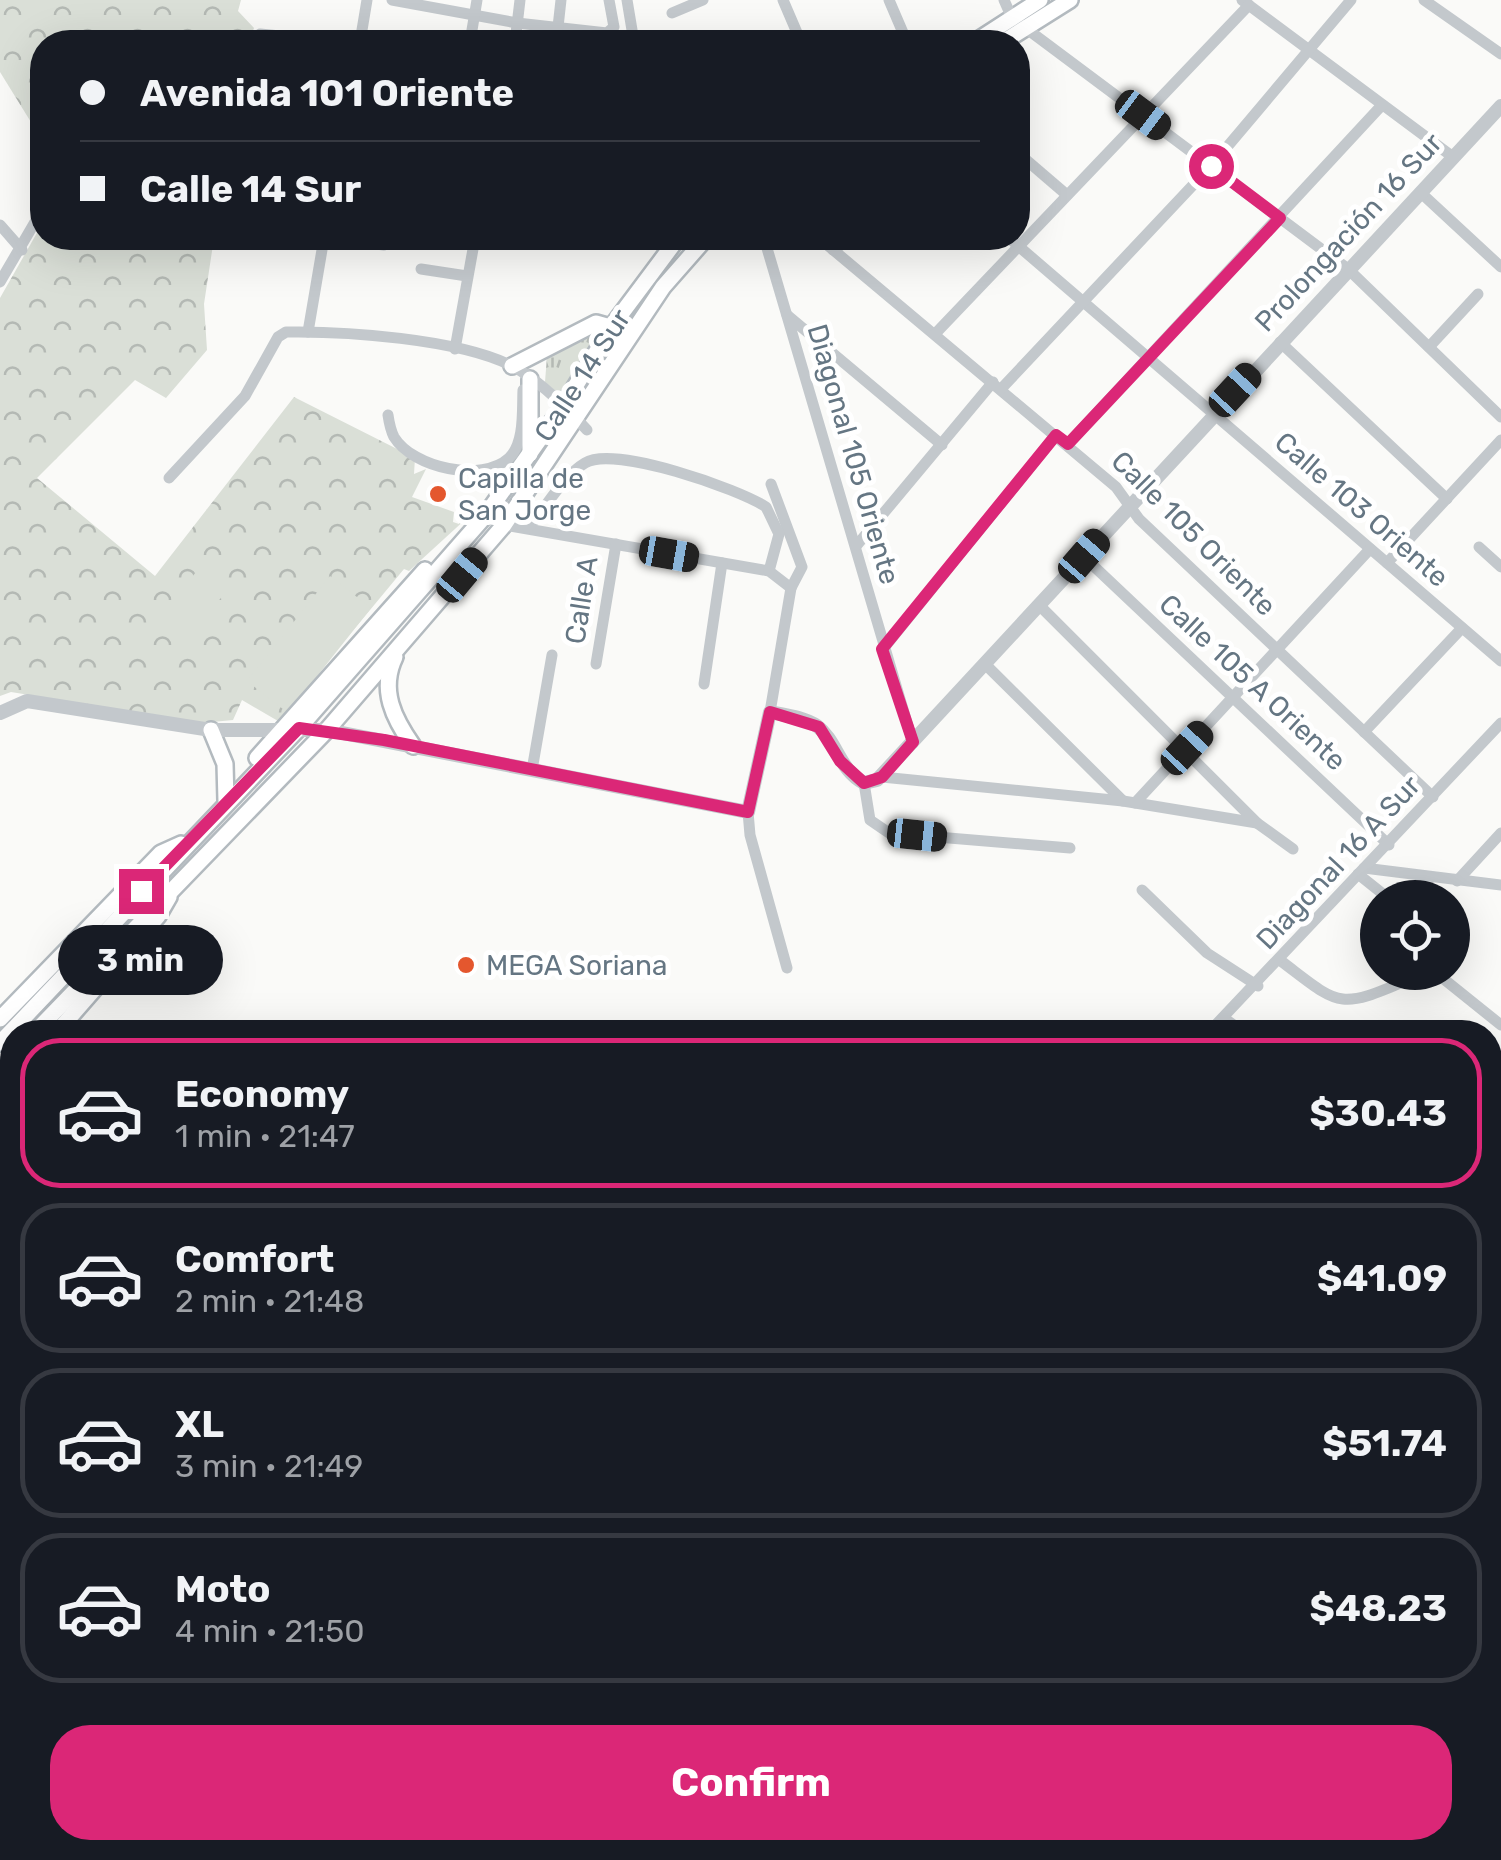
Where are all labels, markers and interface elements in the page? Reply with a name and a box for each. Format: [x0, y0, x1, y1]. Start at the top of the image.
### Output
text: Avenida 101 Oriente [140, 70, 514, 116]
car [1110, 85, 1176, 145]
street label: Prolongación 16 Sur [1248, 126, 1449, 338]
route start [1189, 144, 1234, 189]
text: Calle 14 Sur [140, 166, 361, 212]
street label: Calle 14 Sur [527, 303, 638, 448]
street label: Diagonal 105 Oriente [801, 320, 906, 588]
car [1204, 358, 1266, 422]
street label: Calle 103 Oriente [1268, 425, 1455, 594]
street label: Calle 105 Oriente [1105, 444, 1283, 622]
place label: Capilla de San Jorge [458, 462, 591, 527]
marker: Capilla de San Jorge [427, 483, 449, 505]
car [1053, 524, 1115, 588]
car [637, 534, 701, 574]
car [431, 542, 493, 608]
street label: Calle A [558, 554, 605, 646]
street label: Calle 105 A Oriente [1153, 587, 1353, 777]
car [1156, 716, 1218, 780]
street label: Diagonal 16 A Sur [1250, 768, 1427, 956]
car [886, 817, 948, 853]
route end [119, 869, 164, 914]
map controls [1360, 880, 1470, 990]
button: locate [1360, 880, 1470, 990]
callout: 3 min [58, 926, 224, 996]
text: 3 min [97, 941, 184, 979]
place label: MEGA Soriana [486, 949, 667, 982]
marker: MEGA Soriana [455, 954, 477, 976]
icon: car [55, 1068, 145, 1158]
text: Economy [175, 1071, 349, 1117]
text: $30.43 [1309, 1090, 1447, 1136]
text: 1 min · 21:47 [175, 1117, 355, 1155]
icon: car [55, 1233, 145, 1323]
text: Comfort [175, 1236, 334, 1282]
text: $41.09 [1317, 1255, 1447, 1301]
text: 2 min · 21:48 [175, 1282, 364, 1320]
icon: car [55, 1398, 145, 1488]
text: XL [175, 1401, 224, 1447]
text: $51.74 [1322, 1420, 1447, 1466]
text: 3 min · 21:49 [175, 1447, 363, 1485]
icon: car [55, 1563, 145, 1653]
text: Moto [175, 1566, 271, 1612]
text: $48.23 [1310, 1585, 1447, 1631]
text: 4 min · 21:50 [175, 1612, 365, 1650]
button: Confirm [50, 1725, 1452, 1840]

